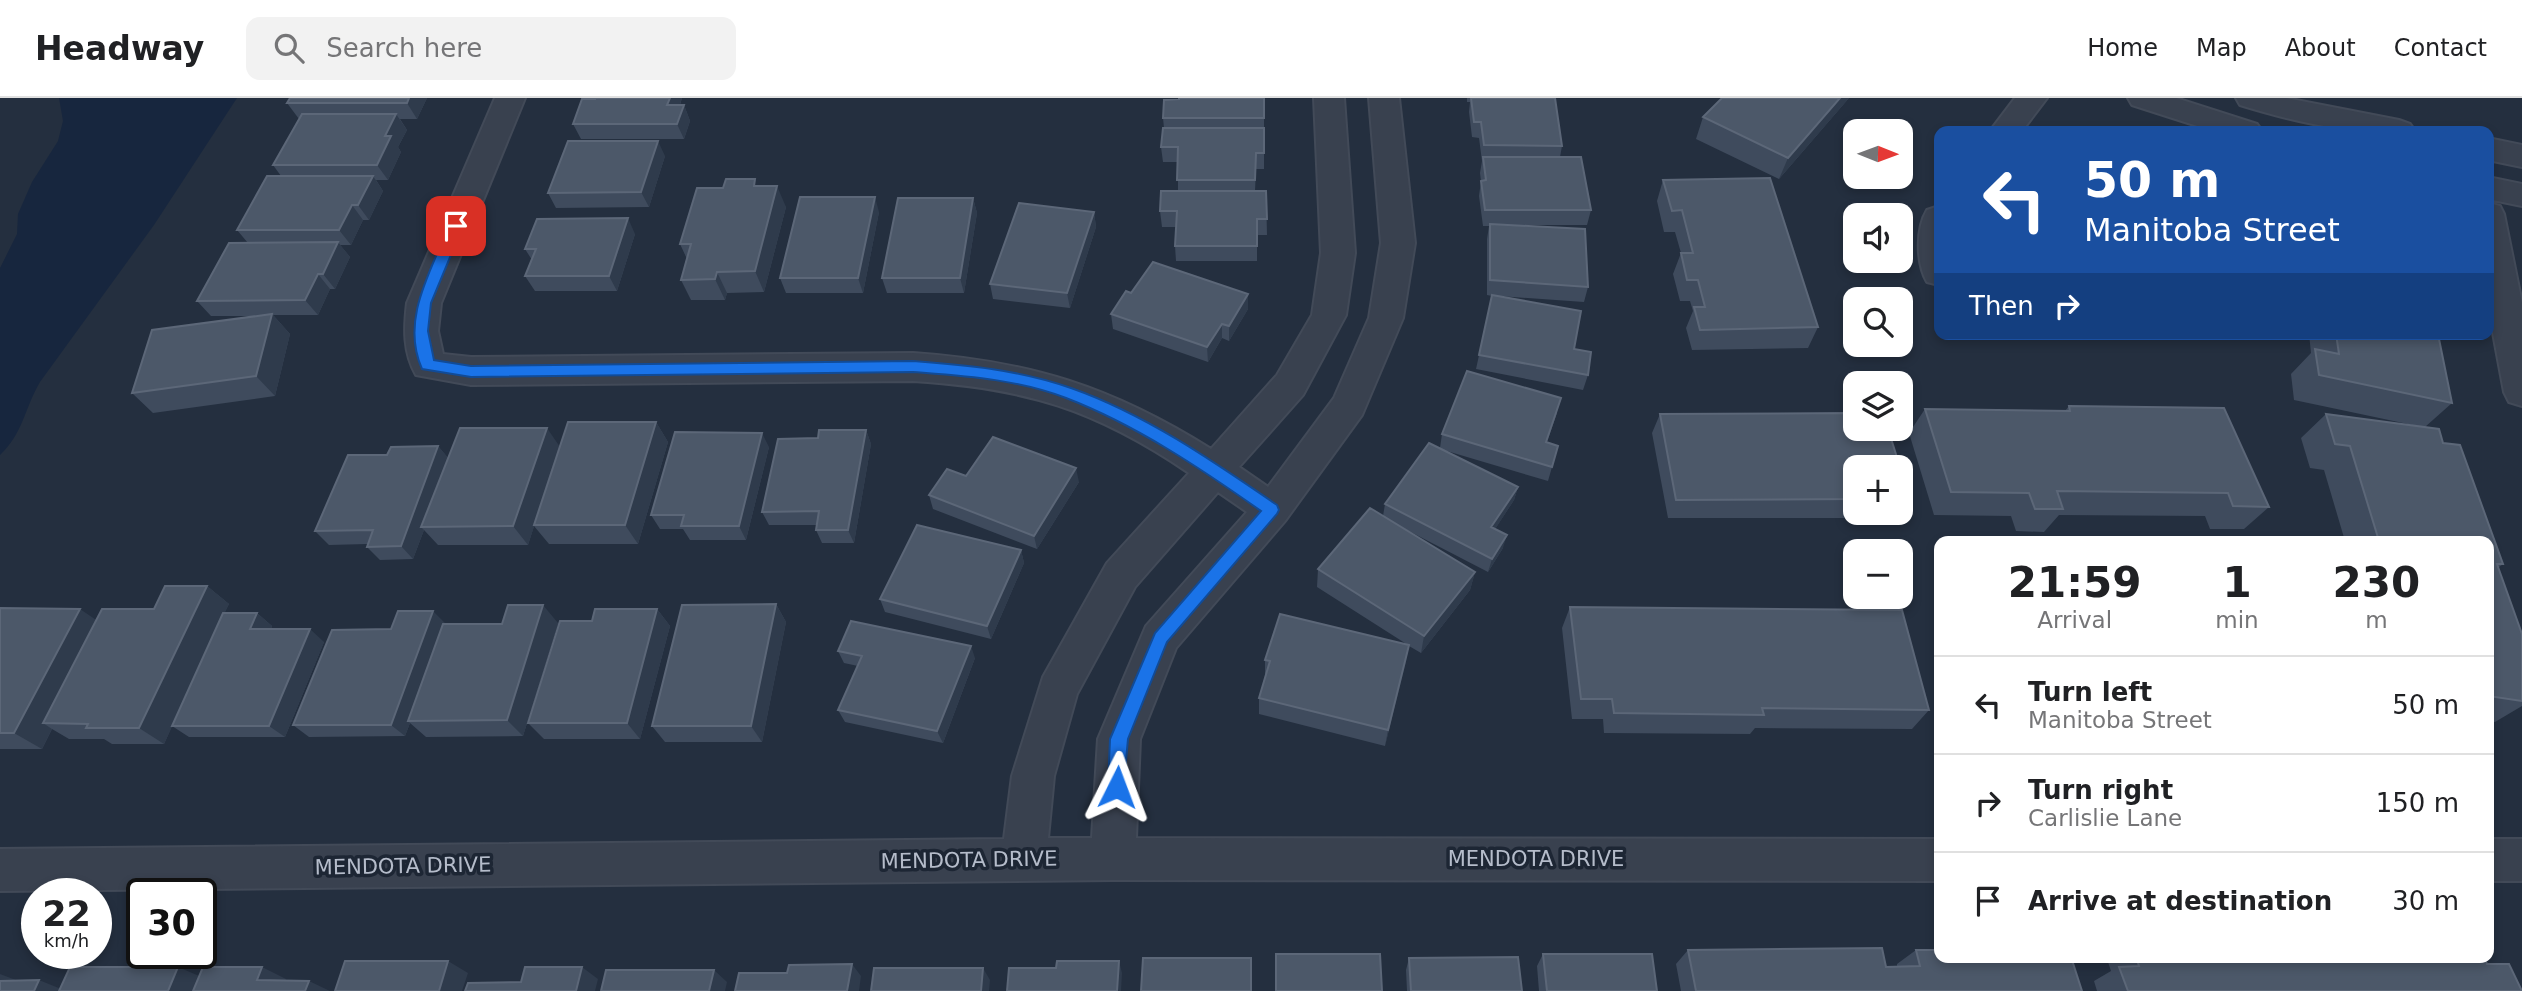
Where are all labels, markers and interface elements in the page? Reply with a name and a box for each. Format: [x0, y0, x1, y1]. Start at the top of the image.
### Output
search box [246, 17, 736, 80]
text: Headway [35, 29, 204, 68]
icon: search [270, 29, 308, 67]
text: Search here [326, 33, 482, 63]
text: Home [2087, 34, 2158, 62]
text: Map [2196, 34, 2247, 62]
text: About [2285, 34, 2356, 62]
text: Contact [2394, 34, 2487, 62]
north arrow [1843, 119, 1913, 189]
map controls [1843, 119, 1913, 609]
text: 50 m [2084, 152, 2220, 209]
icon: left [1969, 154, 2060, 245]
pin [426, 196, 486, 256]
button: sound [1843, 203, 1913, 273]
icon: arrive [437, 207, 475, 245]
text: Manitoba Street [2084, 211, 2340, 249]
button: search [1843, 287, 1913, 357]
icon: right [2048, 287, 2086, 325]
text: Then [1969, 291, 2034, 321]
button: layers [1843, 371, 1913, 441]
button: + [1843, 455, 1913, 525]
button: − [1843, 539, 1913, 609]
text: 21:59 [2008, 558, 2142, 607]
text: 1 [2222, 558, 2252, 607]
text: 230 [2333, 558, 2420, 607]
text: Arrival [2037, 607, 2112, 633]
text: min [2215, 607, 2259, 633]
text: m [2365, 607, 2388, 633]
text: Turn left [2028, 677, 2152, 707]
icon: left [1969, 686, 2007, 724]
text: 50 m [2392, 690, 2459, 720]
text: Manitoba Street [2028, 707, 2212, 733]
position arrow [1080, 750, 1154, 824]
text: Turn right [2028, 775, 2173, 805]
icon: right [1969, 784, 2007, 822]
text: 150 m [2376, 788, 2459, 818]
text: Carlislie Lane [2028, 805, 2182, 831]
street label: MENDOTA DRIVE [880, 846, 1058, 874]
street label: MENDOTA DRIVE [1448, 847, 1624, 871]
street label: MENDOTA DRIVE [314, 852, 492, 880]
speed limit sign: 30 [126, 878, 217, 969]
icon: arrive [1969, 882, 2007, 920]
text: Arrive at destination [2028, 886, 2332, 916]
text: 30 m [2392, 886, 2459, 916]
text: 22 [42, 894, 91, 934]
text: km/h [44, 930, 89, 951]

